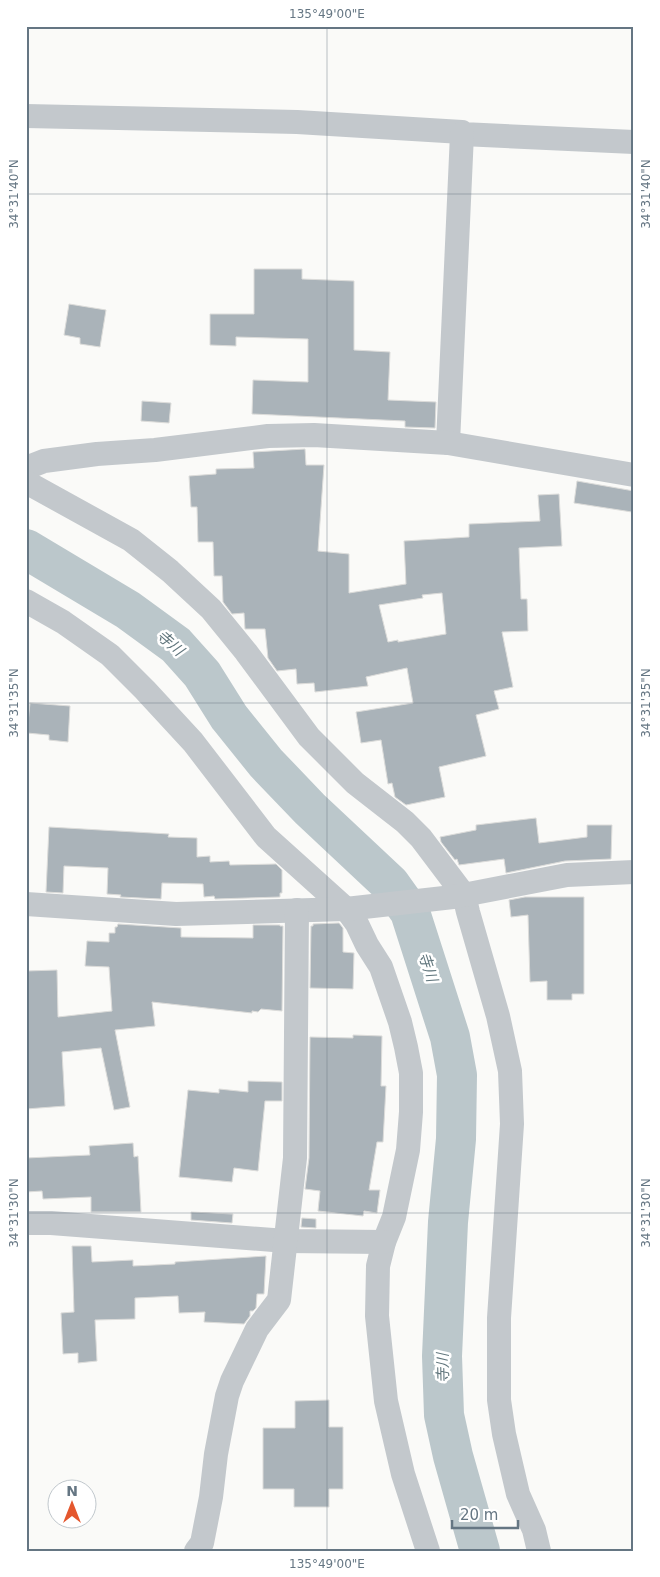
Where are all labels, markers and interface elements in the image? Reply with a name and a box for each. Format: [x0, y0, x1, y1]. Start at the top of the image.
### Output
text: 135°49'00"E [289, 7, 365, 21]
text: 34°31'40"N [7, 159, 21, 229]
text: 34°31'40"N [639, 159, 653, 229]
water label: 寺川 [153, 626, 189, 661]
text: 34°31'35"N [7, 668, 21, 738]
text: 34°31'35"N [639, 668, 653, 738]
water label: 寺川 [415, 950, 442, 986]
text: 34°31'30"N [7, 1178, 21, 1248]
text: 34°31'30"N [639, 1178, 653, 1248]
water label: 寺川 [434, 1351, 452, 1383]
north arrow [48, 1480, 98, 1530]
text: N [66, 1483, 78, 1499]
scale bar [452, 1497, 519, 1529]
text: 20 m [460, 1506, 498, 1524]
text: 135°49'00"E [289, 1557, 365, 1571]

